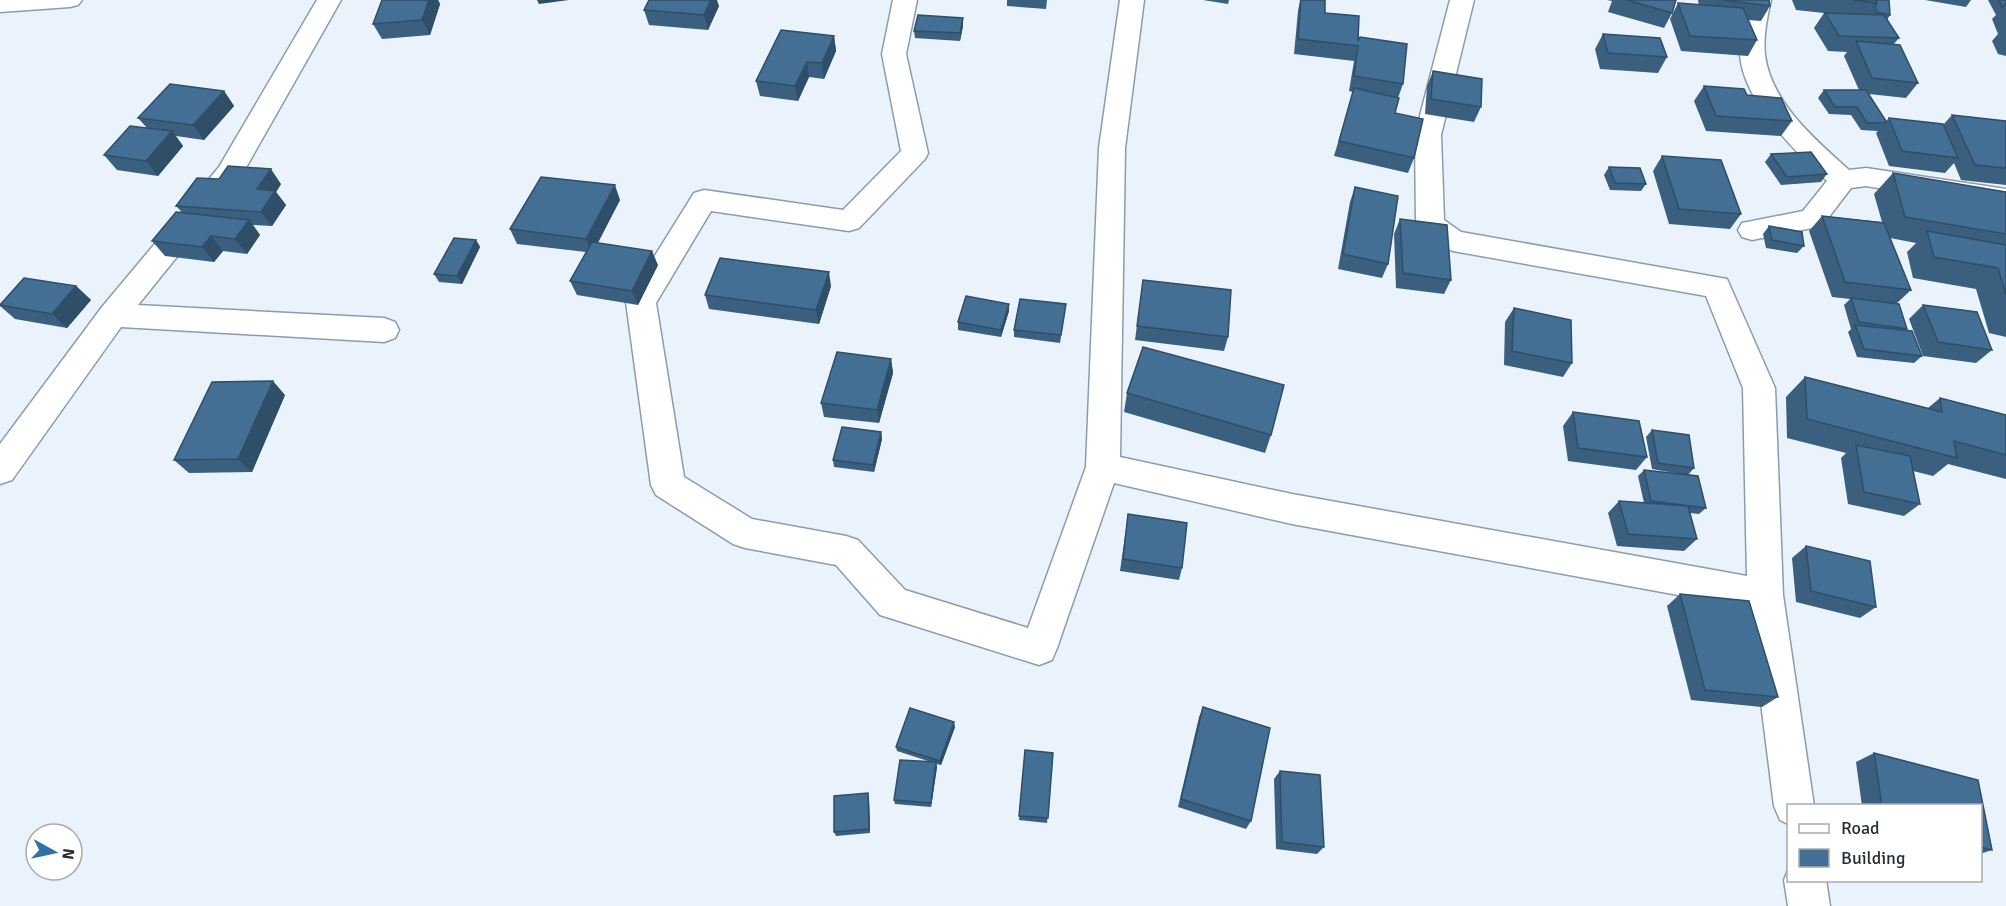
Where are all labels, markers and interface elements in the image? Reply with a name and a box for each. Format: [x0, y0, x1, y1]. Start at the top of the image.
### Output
legend [1787, 804, 1982, 882]
text: Road [1841, 817, 1880, 839]
north arrow [24, 822, 84, 882]
text: N [57, 847, 79, 861]
text: Building [1841, 847, 1905, 869]

